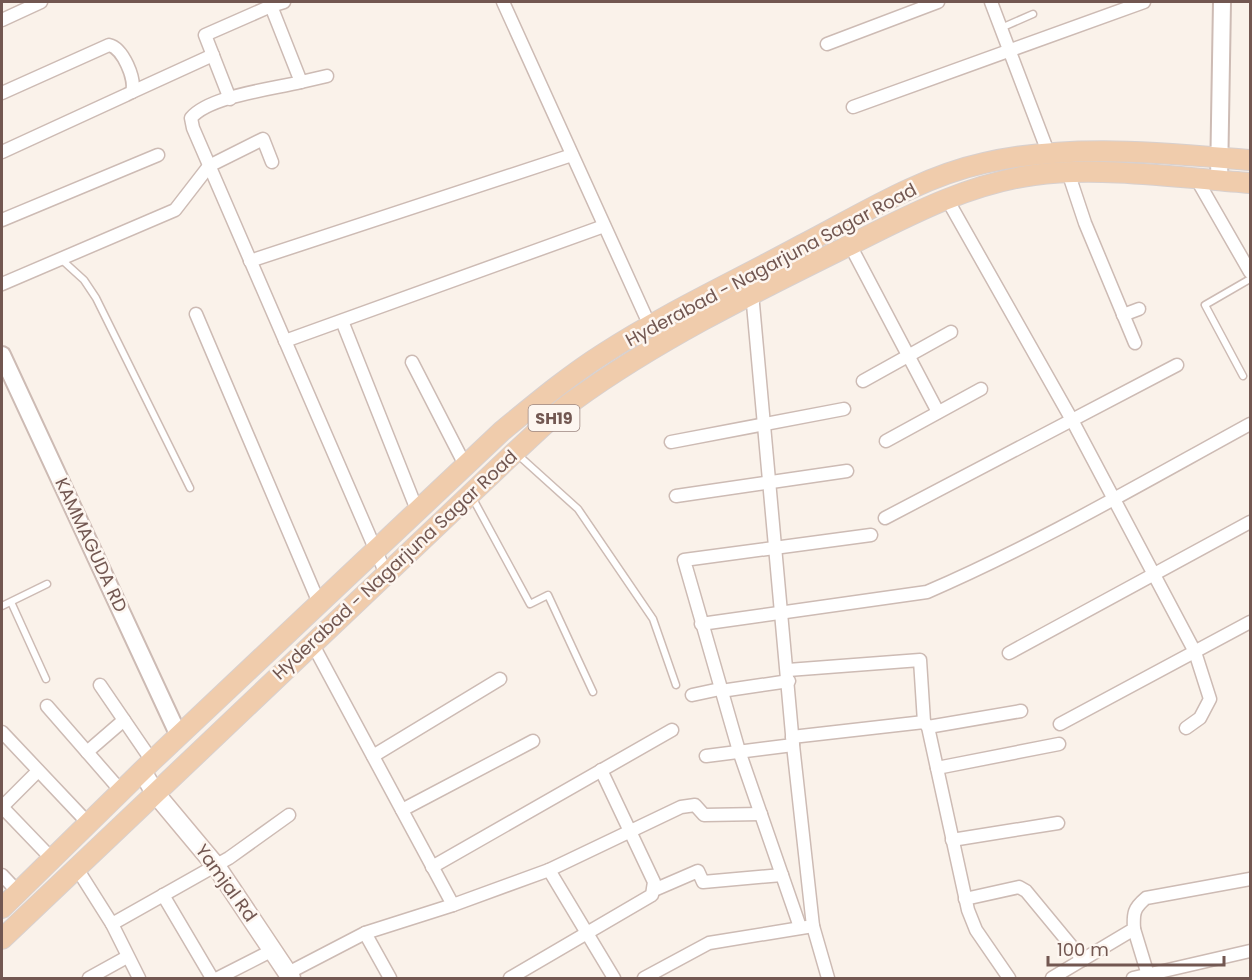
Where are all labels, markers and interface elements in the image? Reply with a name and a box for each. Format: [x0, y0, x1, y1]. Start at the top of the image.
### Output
street label: Hyderabad - Nagarjuna Sagar Road [621, 177, 921, 352]
road number: SH19 [528, 405, 580, 431]
street label: Hyderabad - Nagarjuna Sagar Road [267, 444, 523, 685]
street label: KAMMAGUDA RD [49, 474, 134, 616]
street label: Yamjal Rd [190, 839, 263, 927]
scale bar [1048, 929, 1224, 967]
text: 100 m [1057, 937, 1109, 962]

